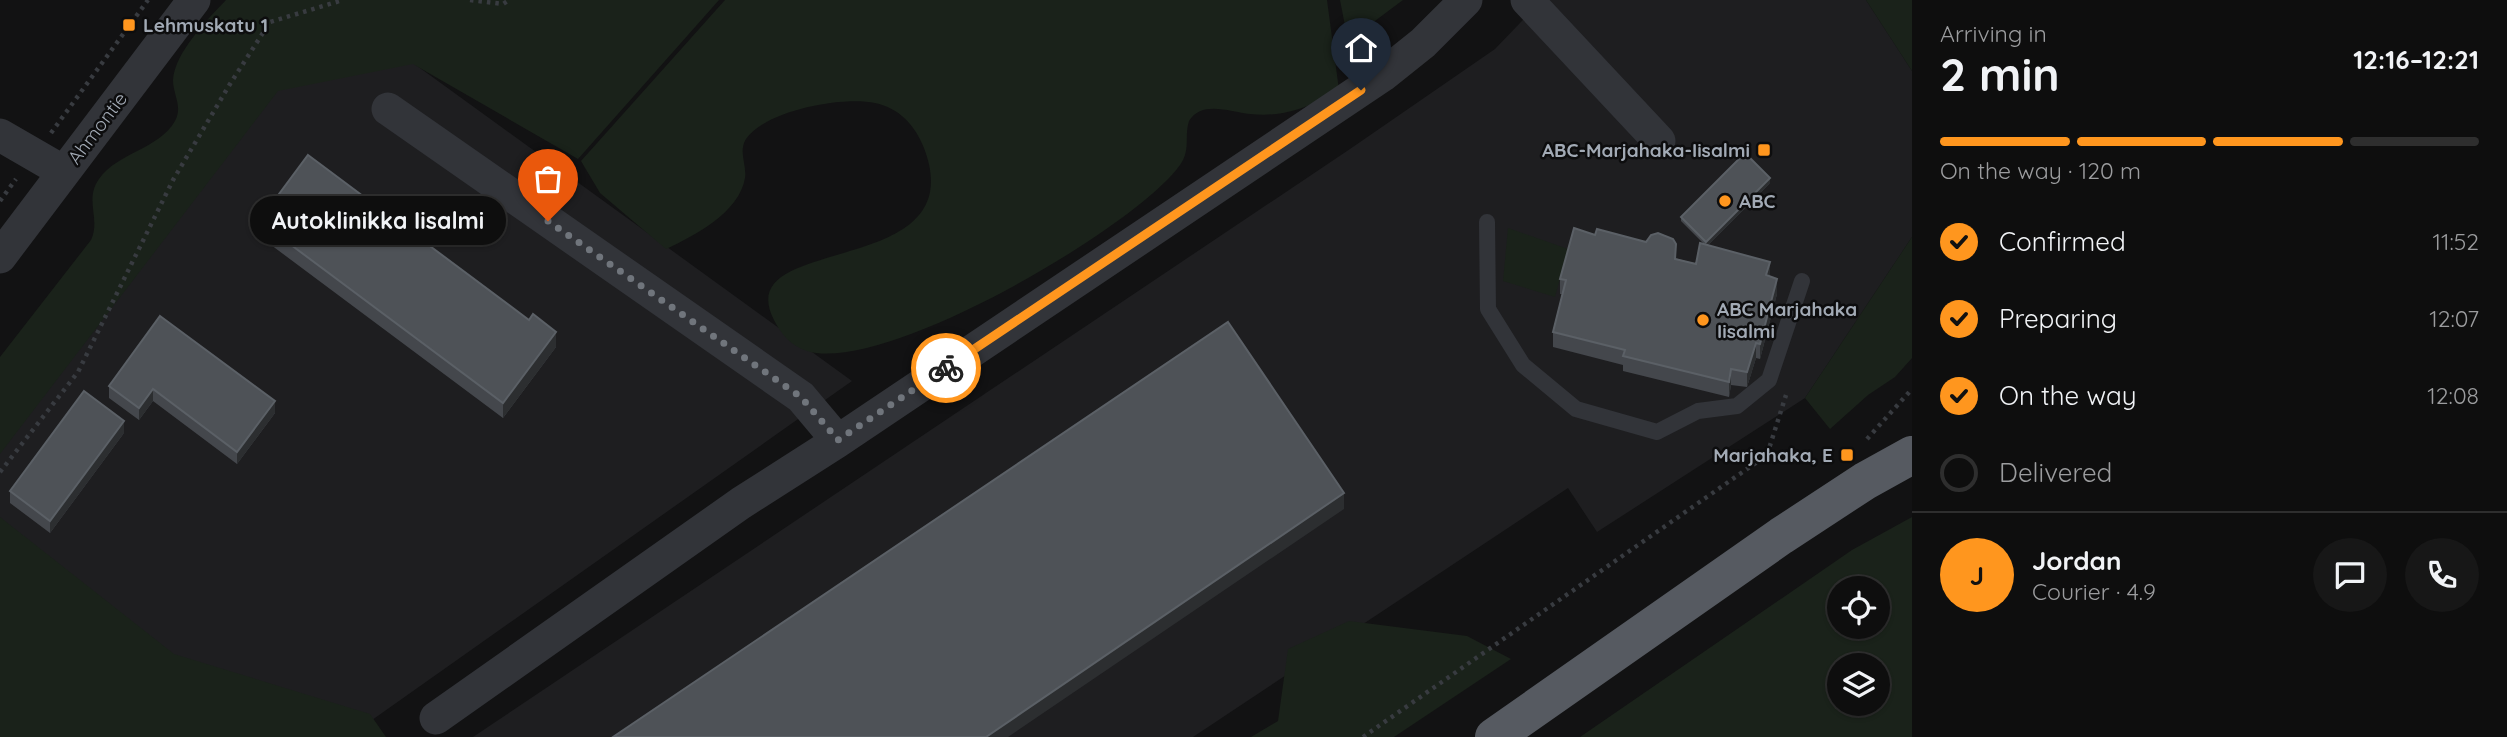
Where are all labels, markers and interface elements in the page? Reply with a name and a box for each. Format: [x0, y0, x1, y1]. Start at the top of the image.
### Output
place label: Lehmuskatu 1 [143, 13, 268, 37]
marker: Lehmuskatu 1 [121, 17, 137, 33]
pin [1331, 18, 1391, 90]
text: Arriving in [1940, 19, 2047, 48]
icon: home [1342, 29, 1380, 67]
text: 12:16–12:21 [2353, 43, 2479, 76]
text: 2 min [1940, 45, 2060, 103]
street label: Ahmontie [62, 87, 132, 169]
place label: ABC-Marjahaka-Iisalmi [1542, 138, 1750, 162]
marker: ABC-Marjahaka-Iisalmi [1756, 142, 1772, 158]
pin [518, 149, 578, 221]
text: On the way · 120 m [1940, 156, 2141, 185]
icon: bag [529, 160, 567, 198]
place label: ABC [1739, 189, 1776, 213]
marker: ABC [1717, 193, 1733, 209]
callout: Autoklinikka Iisalmi [251, 196, 506, 246]
text: Autoklinikka Iisalmi [272, 206, 484, 235]
icon: check [1940, 223, 1978, 261]
text: Confirmed [1999, 225, 2126, 258]
text: 11:52 [2432, 227, 2479, 256]
place label: ABC Marjahaka Iisalmi [1717, 297, 1857, 343]
icon: check [1940, 300, 1978, 338]
text: Preparing [1999, 302, 2117, 335]
text: 12:07 [2429, 304, 2479, 333]
marker: ABC Marjahaka Iisalmi [1695, 312, 1711, 328]
courier [911, 333, 981, 403]
icon: bike [927, 349, 965, 387]
icon: check [1940, 377, 1978, 415]
text: On the way [1999, 379, 2137, 412]
text: 12:08 [2427, 381, 2479, 410]
place label: Marjahaka, E [1713, 443, 1833, 467]
marker: Marjahaka, E [1839, 447, 1855, 463]
text: Delivered [1999, 456, 2112, 489]
button: chat [2313, 538, 2387, 612]
button: phone [2405, 538, 2479, 612]
text: Jordan [2032, 544, 2121, 577]
text: J [1970, 559, 1984, 592]
map controls [1827, 576, 1890, 716]
button: locate [1827, 576, 1890, 639]
text: Courier · 4.9 [2032, 577, 2156, 606]
button: layers [1827, 653, 1890, 716]

